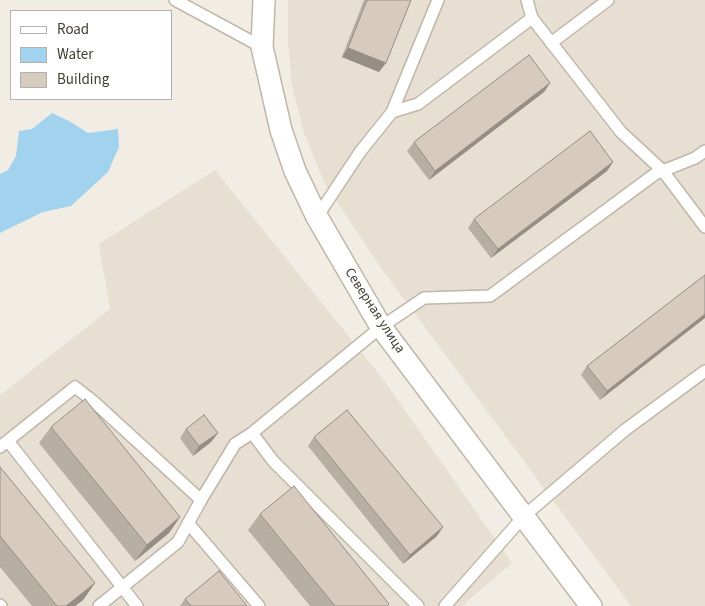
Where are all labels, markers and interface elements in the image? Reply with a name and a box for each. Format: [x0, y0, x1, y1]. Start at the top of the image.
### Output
legend [10, 10, 172, 100]
text: Road [57, 19, 89, 40]
text: Water [57, 44, 93, 65]
text: Building [57, 69, 109, 90]
street label: Северная улица [340, 265, 408, 357]

